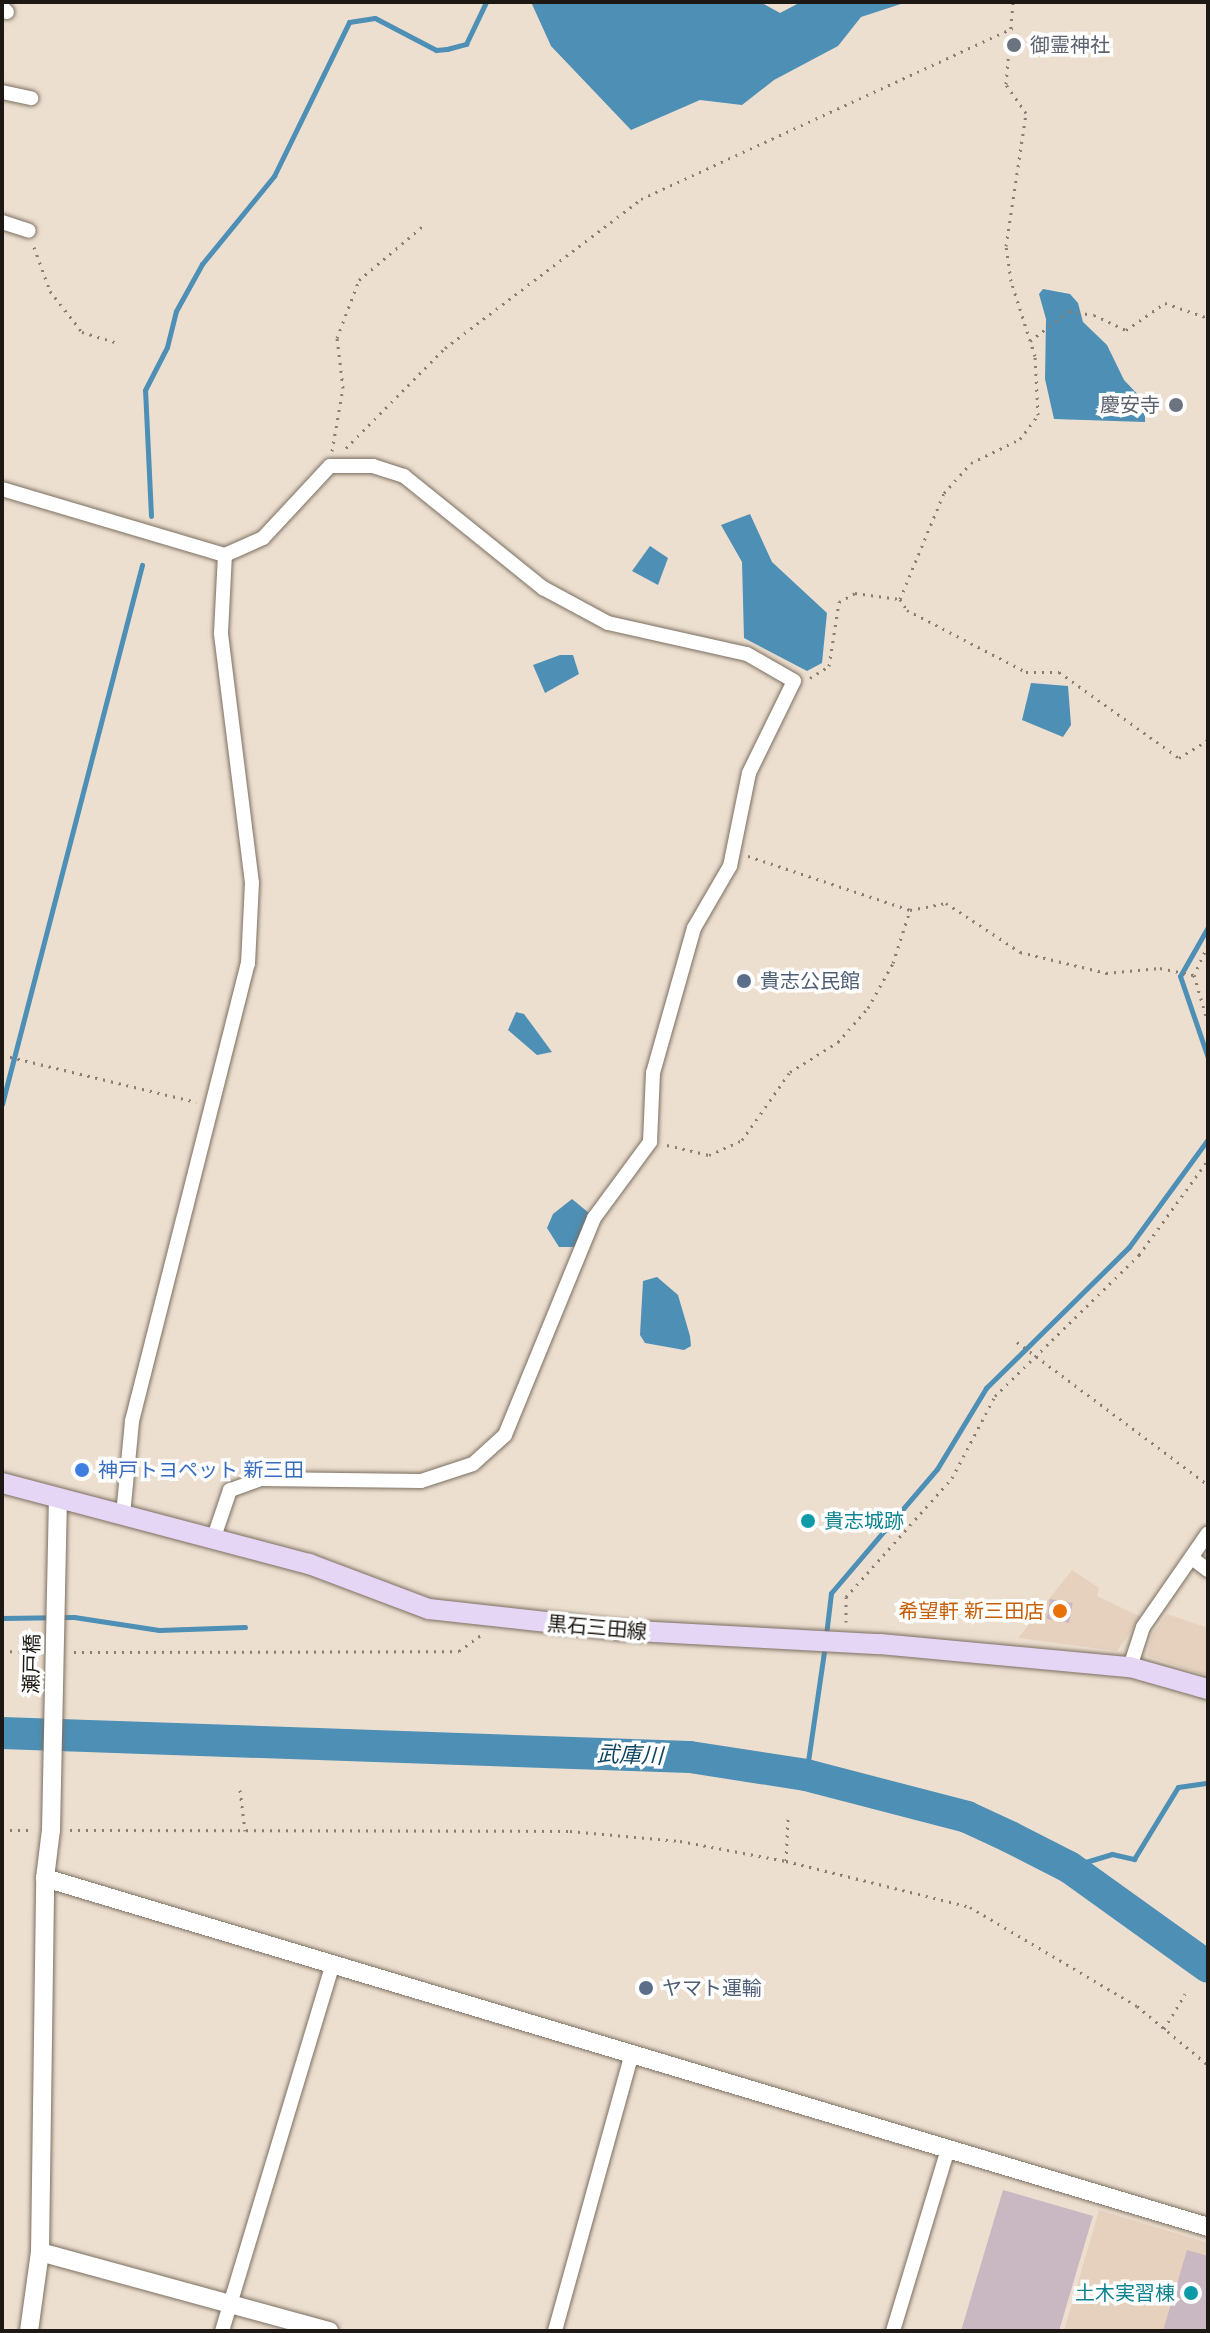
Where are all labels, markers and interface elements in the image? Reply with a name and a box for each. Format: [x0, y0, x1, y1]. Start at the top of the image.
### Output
place label: 御霊神社 [1030, 33, 1110, 57]
marker: 御霊神社 [1005, 36, 1023, 54]
place label: 慶安寺 [1100, 393, 1160, 417]
marker: 慶安寺 [1167, 396, 1185, 414]
place label: 貴志公民館 [760, 969, 860, 993]
marker: 貴志公民館 [735, 972, 753, 990]
place label: 神戸トヨペット 新三田 [98, 1458, 304, 1482]
marker: 神戸トヨペット 新三田 [73, 1461, 91, 1479]
place label: 貴志城跡 [824, 1509, 904, 1533]
marker: 貴志城跡 [799, 1512, 817, 1530]
place label: 希望軒 新三田店 [898, 1599, 1044, 1623]
marker: 希望軒 新三田店 [1051, 1602, 1069, 1620]
street label: 黒石三田線 [546, 1612, 648, 1644]
street label: 瀬戸橋 [19, 1634, 45, 1694]
water label: 武庫川 [597, 1741, 663, 1769]
place label: ヤマト運輸 [662, 1976, 762, 2000]
marker: ヤマト運輸 [637, 1979, 655, 1997]
place label: 土木実習棟 [1075, 2281, 1175, 2305]
marker: 土木実習棟 [1182, 2284, 1200, 2302]

